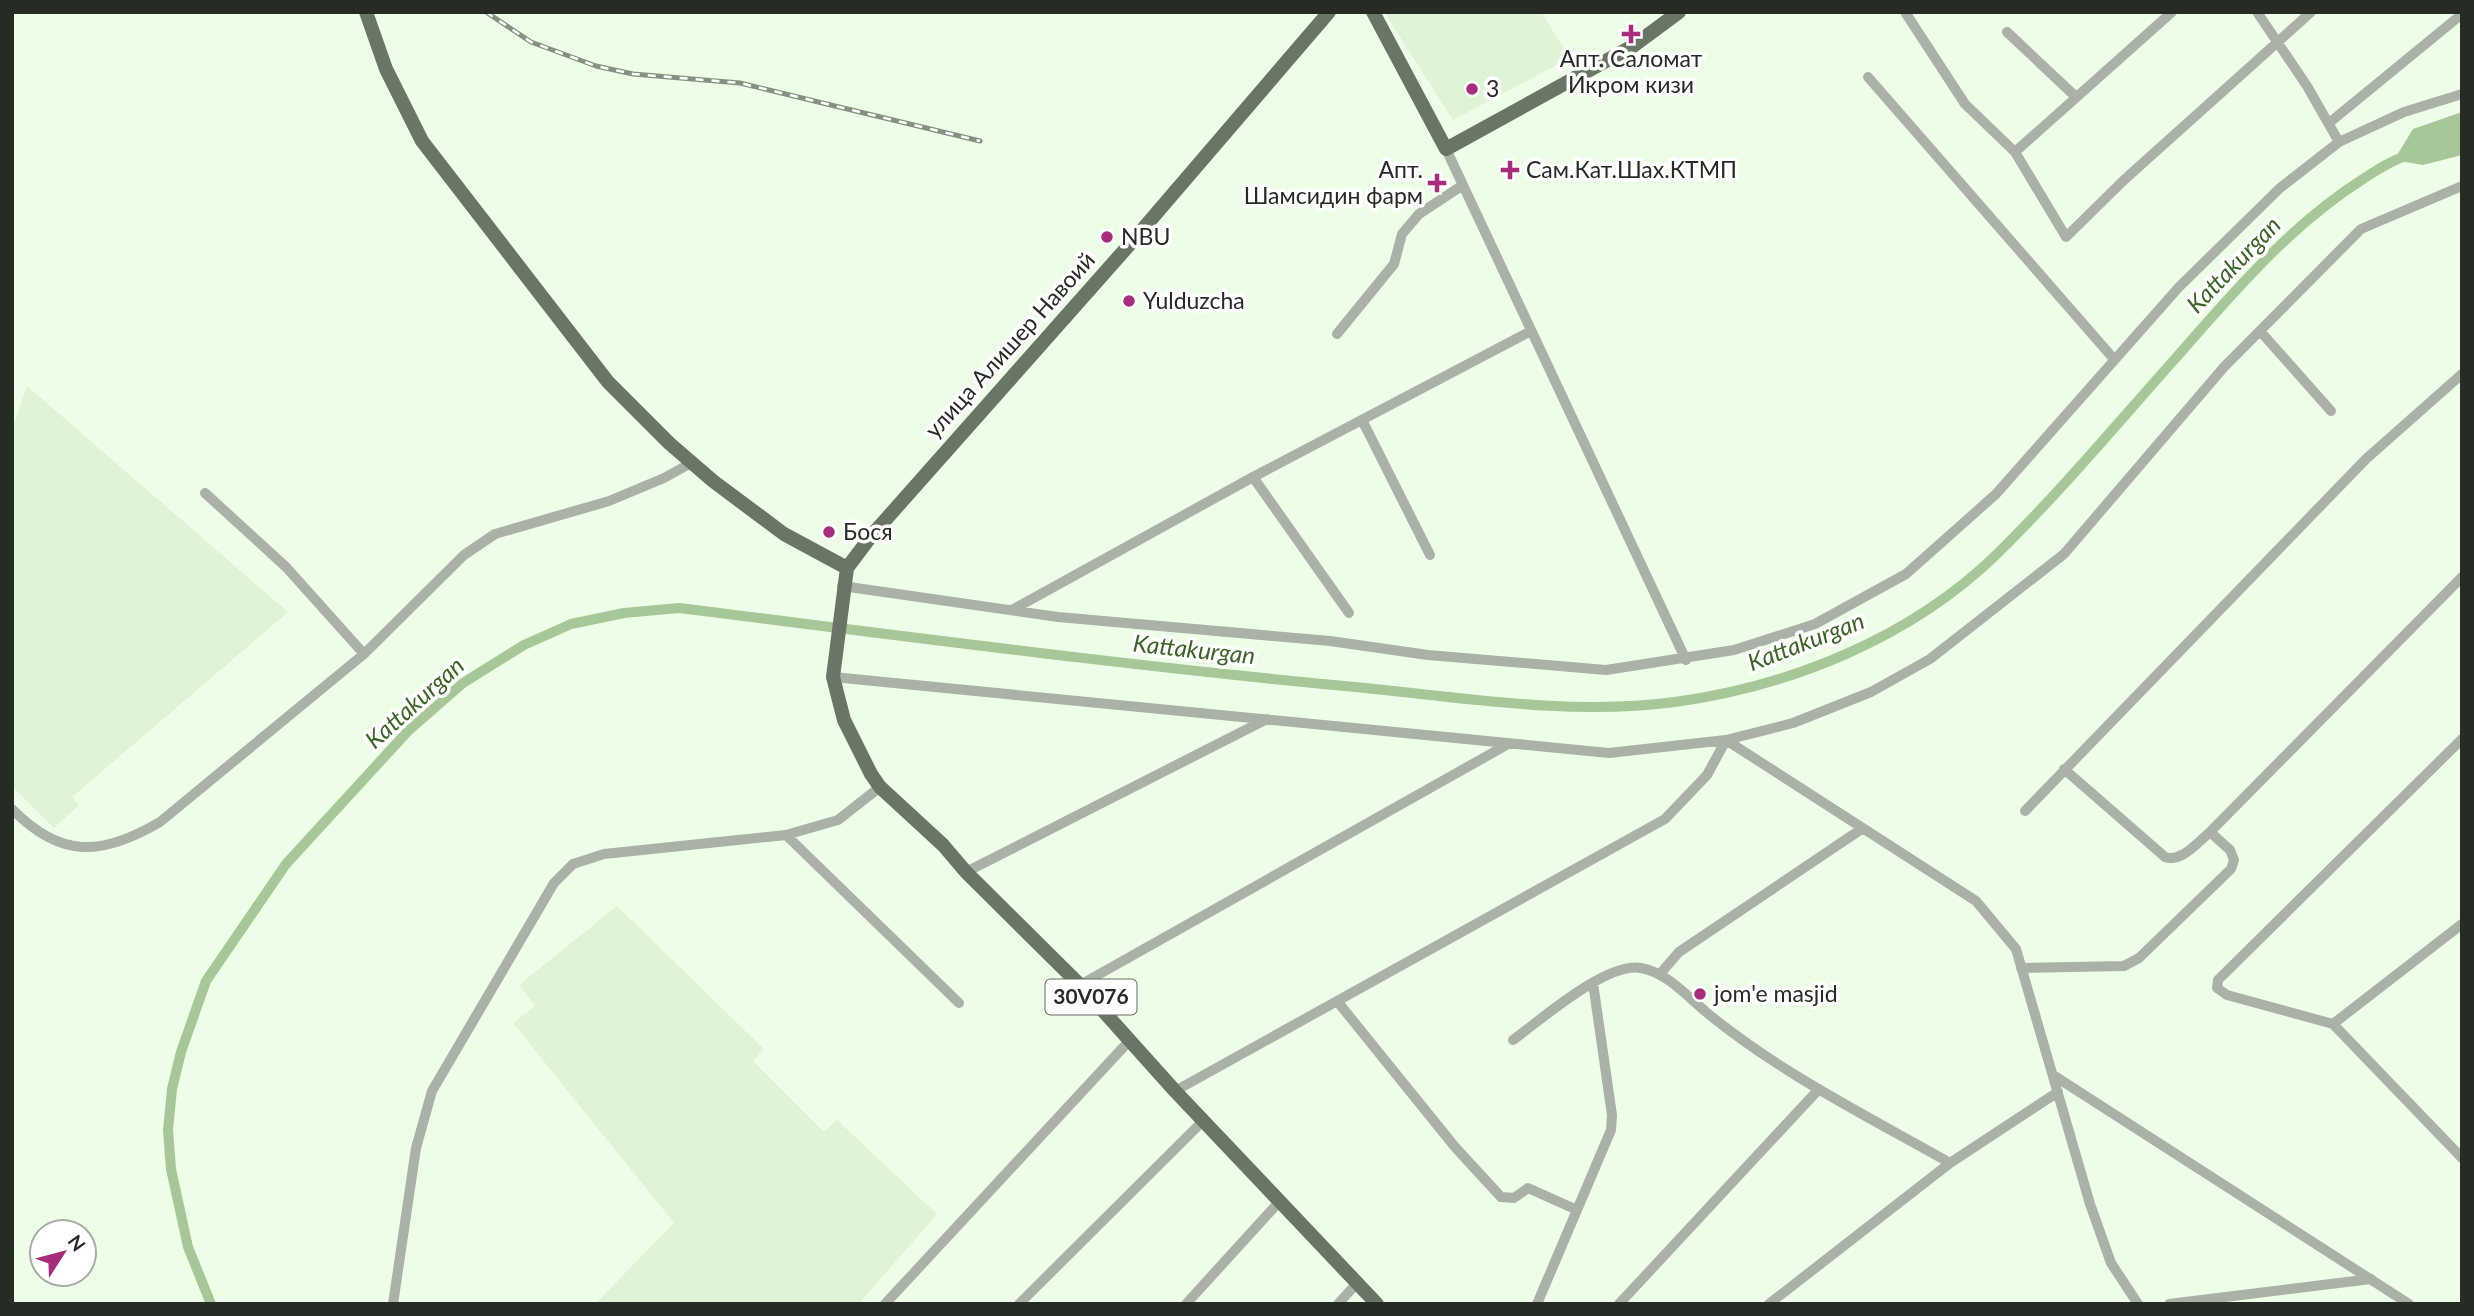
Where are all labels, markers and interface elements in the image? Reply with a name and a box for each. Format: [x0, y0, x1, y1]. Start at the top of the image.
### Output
marker: Апт. Саломат Икром кизи [1623, 26, 1639, 42]
place label: Апт. Саломат Икром кизи [1560, 44, 1703, 98]
place label: 3 [1486, 74, 1499, 102]
marker: 3 [1464, 81, 1480, 97]
place label: Апт. Шамсидин фарм [1244, 155, 1423, 209]
place label: Сам.Кат.Шах.КТМП [1526, 155, 1737, 183]
marker: Сам.Кат.Шах.КТМП [1500, 160, 1520, 180]
marker: Апт. Шамсидин фарм [1429, 175, 1445, 191]
water label: Kattakurgan [2180, 210, 2286, 318]
place label: NBU [1121, 222, 1170, 250]
marker: NBU [1099, 229, 1115, 245]
street label: улица Алишер Навоий [918, 246, 1100, 443]
place label: Yulduzcha [1143, 286, 1245, 314]
marker: Yulduzcha [1121, 293, 1137, 309]
place label: Бося [843, 517, 893, 545]
marker: Бося [821, 524, 837, 540]
water label: Kattakurgan [1743, 605, 1868, 676]
water label: Kattakurgan [1132, 628, 1257, 669]
water label: Kattakurgan [359, 650, 469, 754]
road number: 30V076 [1046, 979, 1136, 1014]
place label: jom'e masjid [1713, 979, 1838, 1007]
marker: jom'e masjid [1692, 986, 1708, 1002]
north arrow [28, 1218, 98, 1288]
text: N [64, 1230, 91, 1255]

